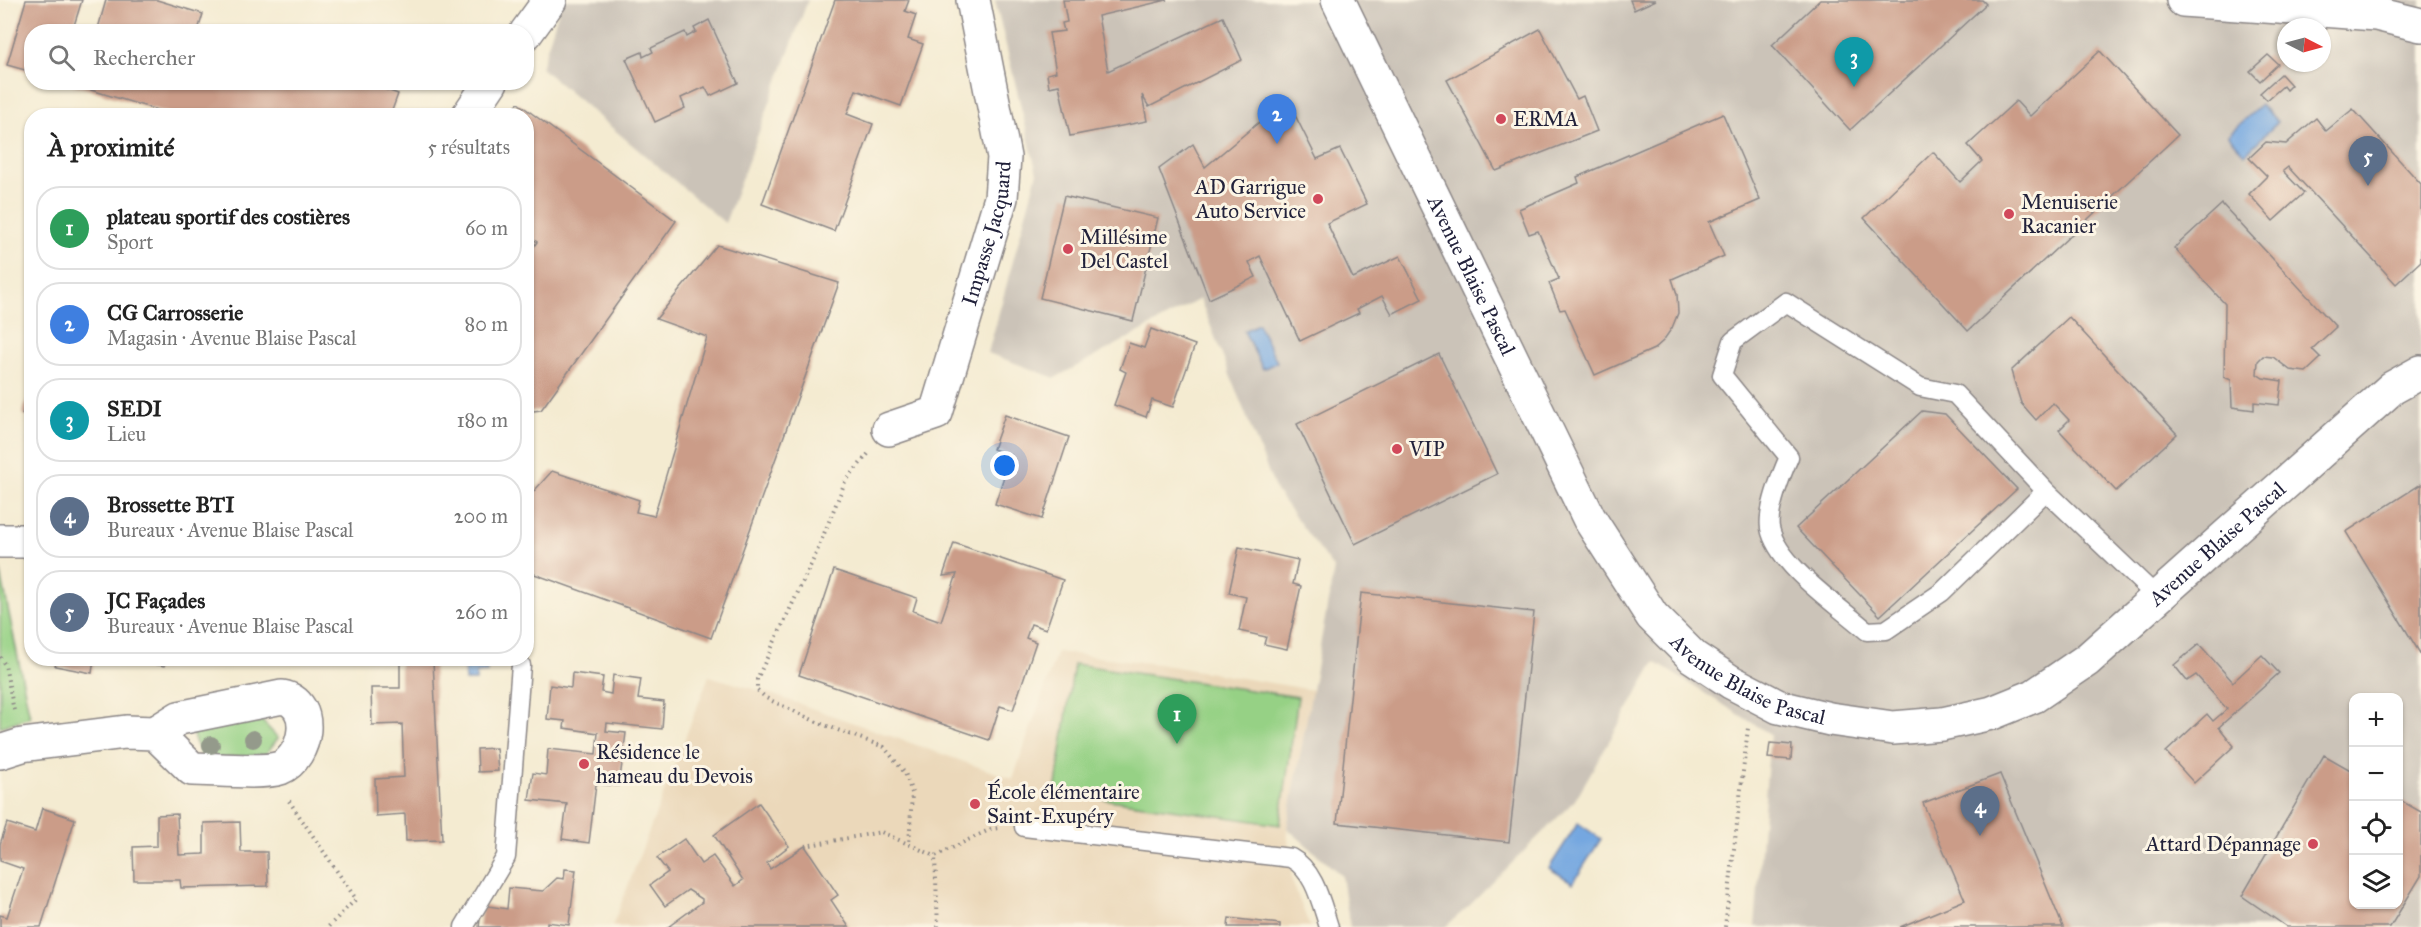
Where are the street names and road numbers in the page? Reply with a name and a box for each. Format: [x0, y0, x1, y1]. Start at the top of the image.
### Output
street label: Impasse Jacquard [956, 160, 1017, 309]
street label: Avenue Blaise Pascal [1421, 190, 1521, 360]
street label: Avenue Blaise Pascal [2143, 476, 2291, 612]
street label: Avenue Blaise Pascal [1664, 628, 1829, 731]

